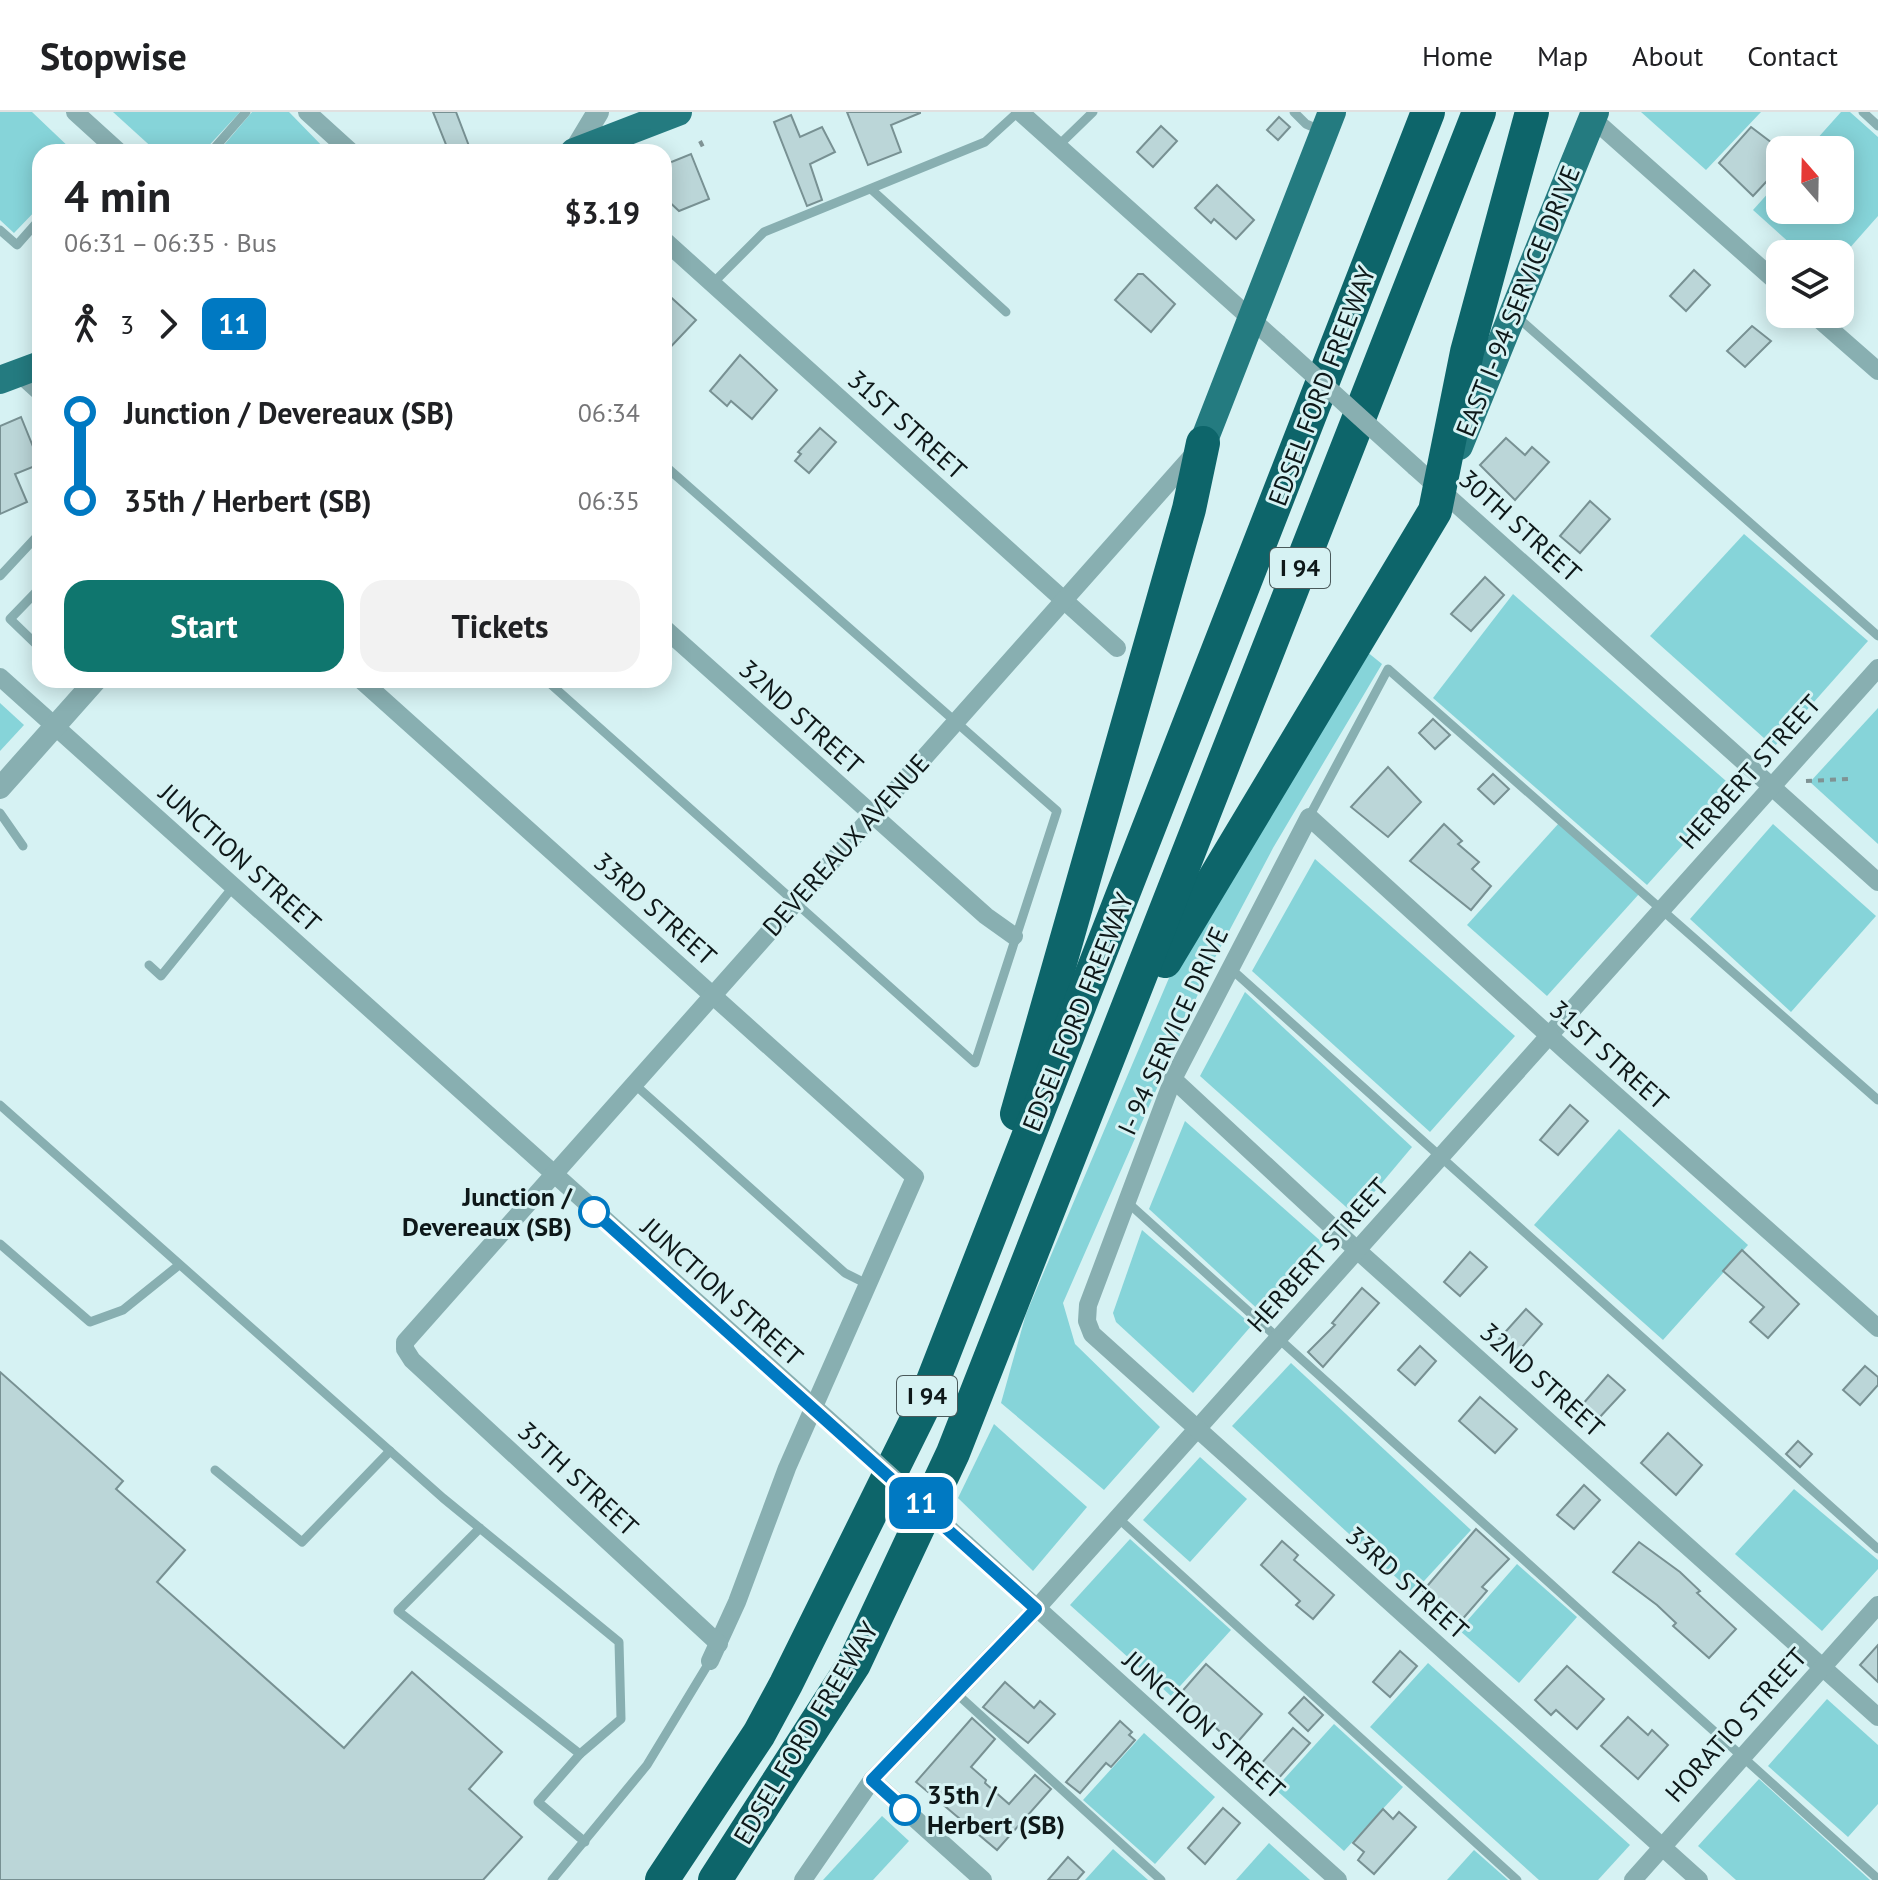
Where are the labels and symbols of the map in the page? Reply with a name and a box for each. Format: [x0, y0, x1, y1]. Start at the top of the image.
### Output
north arrow [1766, 136, 1854, 224]
street label: EAST I- 94 SERVICE DRIVE [1448, 161, 1587, 441]
street label: EDSEL FORD FREEWAY [1261, 261, 1383, 510]
street label: 31ST STREET [841, 363, 974, 487]
street label: 30TH STREET [1452, 462, 1588, 589]
road number: I 94 [1270, 548, 1330, 588]
street label: 32ND STREET [732, 652, 870, 781]
street label: HERBERT STREET [1672, 688, 1828, 856]
street label: DEVEREAUX AVENUE [755, 747, 936, 943]
street label: JUNCTION STREET [152, 776, 328, 939]
street label: 33RD STREET [587, 845, 724, 972]
street label: EDSEL FORD FREEWAY [1015, 887, 1141, 1136]
street label: I- 94 SERVICE DRIVE [1110, 921, 1235, 1140]
street label: 31ST STREET [1543, 993, 1676, 1117]
street label: HERBERT STREET [1240, 1171, 1396, 1339]
place label: Junction / Devereaux (SB) [402, 1180, 573, 1243]
marker: Junction / Devereaux (SB) [579, 1197, 609, 1227]
street label: JUNCTION STREET [634, 1210, 810, 1373]
street label: 32ND STREET [1473, 1315, 1611, 1444]
road number: I 94 [897, 1376, 957, 1416]
street label: 35TH STREET [511, 1414, 646, 1543]
line badge: 11 [885, 1477, 957, 1529]
street label: 33RD STREET [1339, 1519, 1476, 1646]
street label: EDSEL FORD FREEWAY [726, 1615, 885, 1850]
street label: HORATIO STREET [1658, 1641, 1814, 1809]
street label: JUNCTION STREET [1116, 1643, 1292, 1806]
place label: 35th / Herbert (SB) [927, 1778, 1065, 1841]
marker: 35th / Herbert (SB) [890, 1795, 920, 1825]

